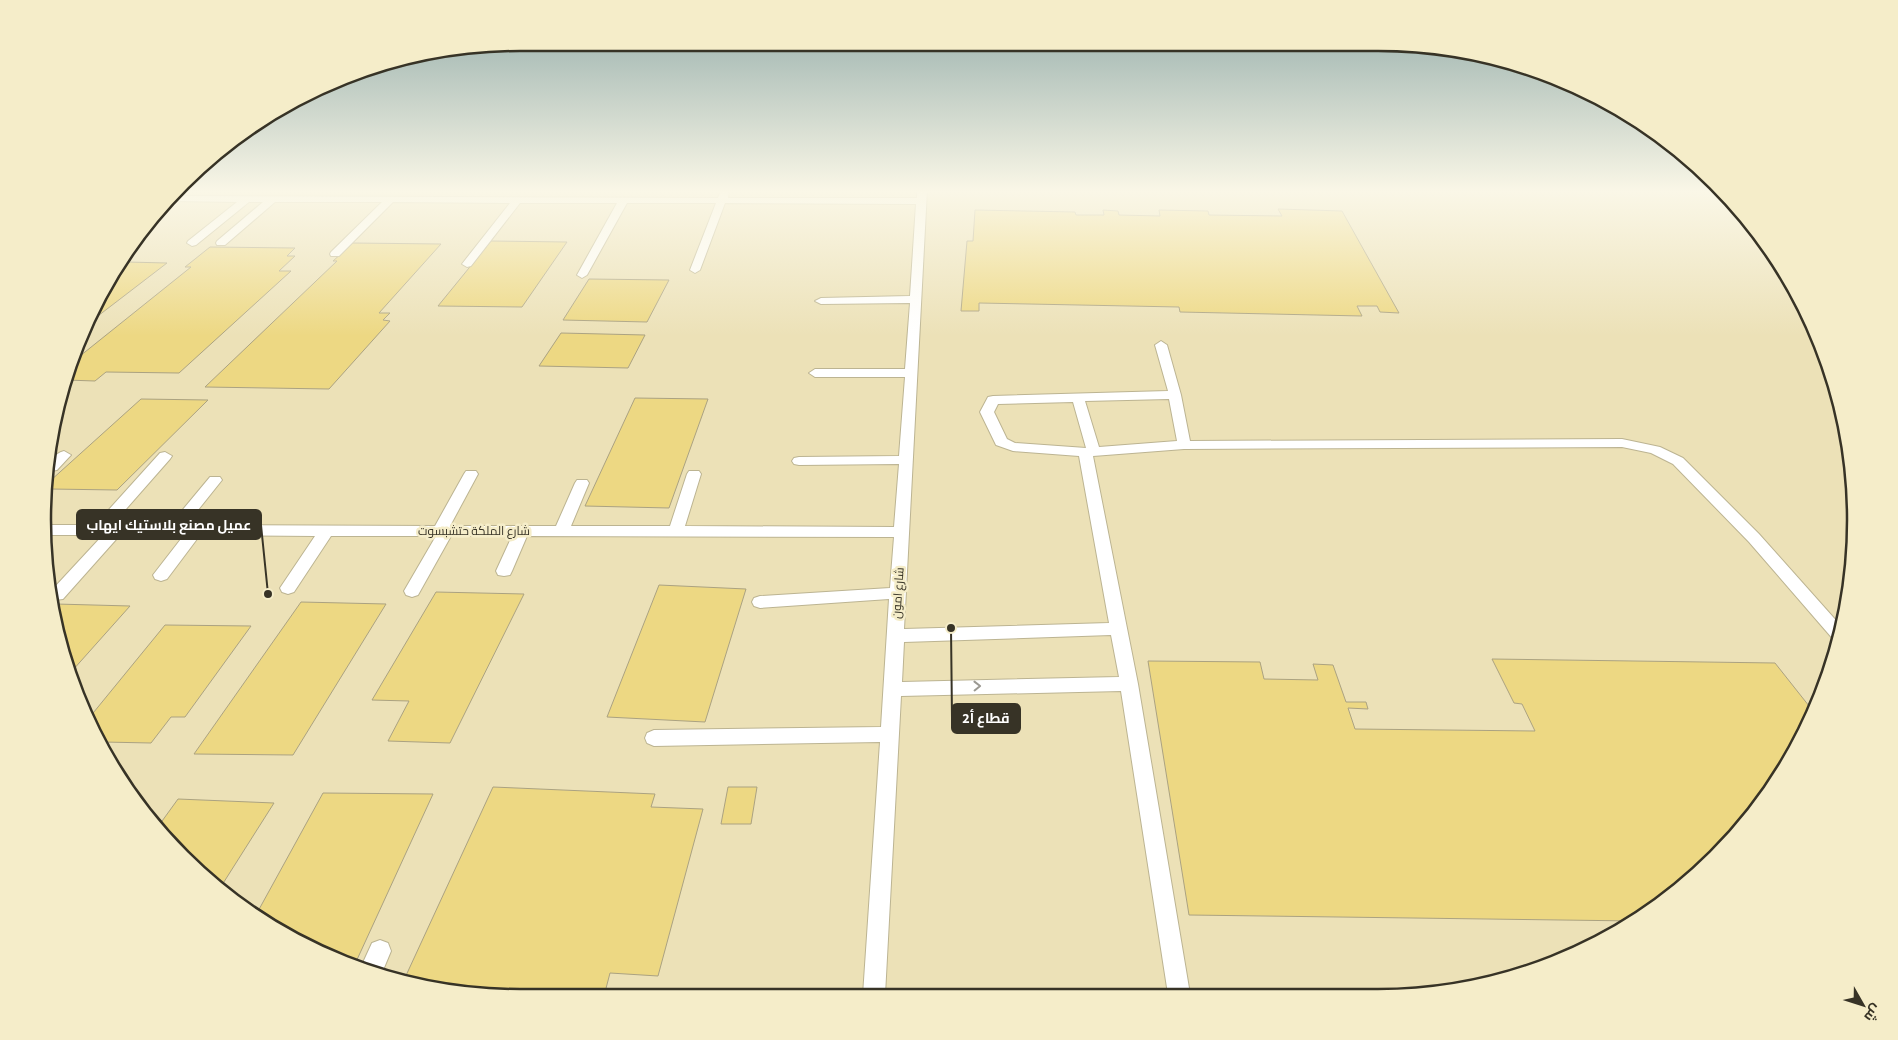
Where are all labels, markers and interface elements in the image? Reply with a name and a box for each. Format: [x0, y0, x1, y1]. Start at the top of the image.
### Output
callout: عميل مصنع بلاستيك ايهاب [77, 510, 261, 539]
text: عميل مصنع بلاستيك ايهاب [87, 516, 251, 536]
street label: شارع الملكة حتشبسوت [418, 523, 530, 540]
street label: شارع امون [888, 567, 909, 619]
one-way arrow [974, 681, 981, 691]
callout: قطاع أ2 [952, 704, 1020, 733]
text: قطاع أ2 [962, 709, 1010, 729]
north arrow [1838, 980, 1888, 1030]
text: ش [1859, 999, 1886, 1026]

